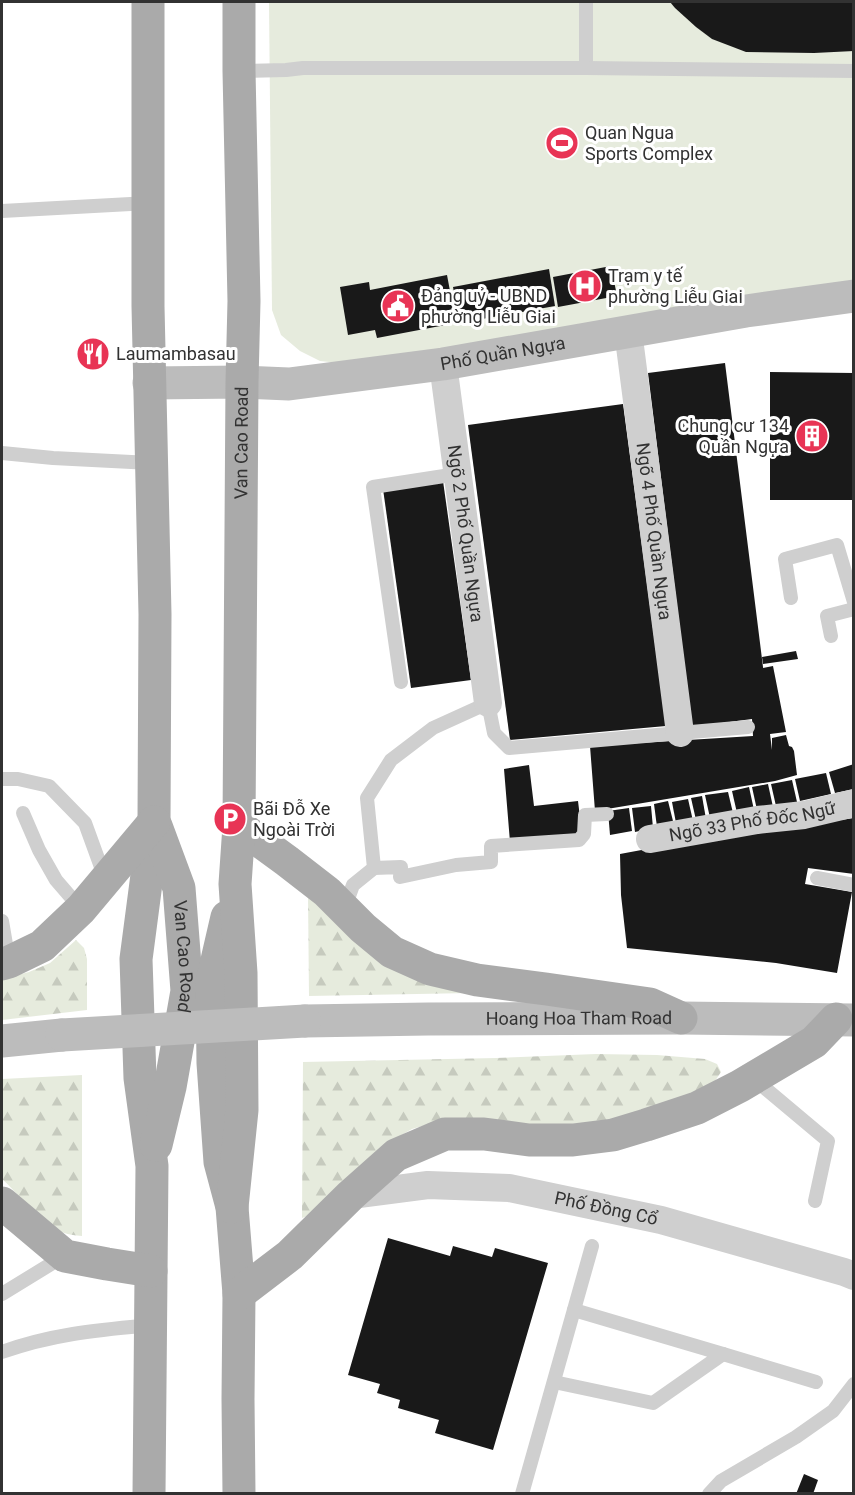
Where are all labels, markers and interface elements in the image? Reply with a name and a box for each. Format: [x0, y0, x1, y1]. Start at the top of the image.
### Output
place label: Quan Ngua Sports Complex [585, 122, 713, 164]
sports icon: Quan Ngua Sports Complex [544, 125, 580, 161]
place label: Trạm y tế phường Liễu Giai [608, 265, 743, 307]
hospital icon: Trạm y tế phường Liễu Giai [567, 268, 603, 304]
place label: Đảng uỷ - UBND phường Liễu Giai [421, 285, 556, 327]
public building icon: Đảng uỷ - UBND phường Liễu Giai [380, 288, 416, 324]
street label: Phố Quần Ngựa [439, 332, 567, 374]
restaurant icon: Laumambasau [75, 336, 111, 372]
place label: Laumambasau [116, 343, 236, 364]
street label: Van Cao Road [230, 386, 252, 499]
place label: Chung cư 134 Quần Ngựa [678, 415, 789, 457]
building icon: Chung cư 134 Quần Ngựa [794, 418, 830, 454]
street label: Ngõ 4 Phố Quần Ngựa [633, 441, 676, 621]
street label: Ngõ 2 Phố Quần Ngựa [444, 443, 488, 623]
street label: Ngõ 33 Phố Đốc Ngữ [667, 797, 839, 845]
place label: Bãi Đỗ Xe Ngoài Trời [253, 798, 335, 840]
parking icon: Bãi Đỗ Xe Ngoài Trời [212, 801, 248, 837]
street label: Van Cao Road [170, 900, 198, 1015]
street label: Hoang Hoa Tham Road [486, 1007, 672, 1029]
street label: Phố Đồng Cổ [553, 1187, 660, 1229]

